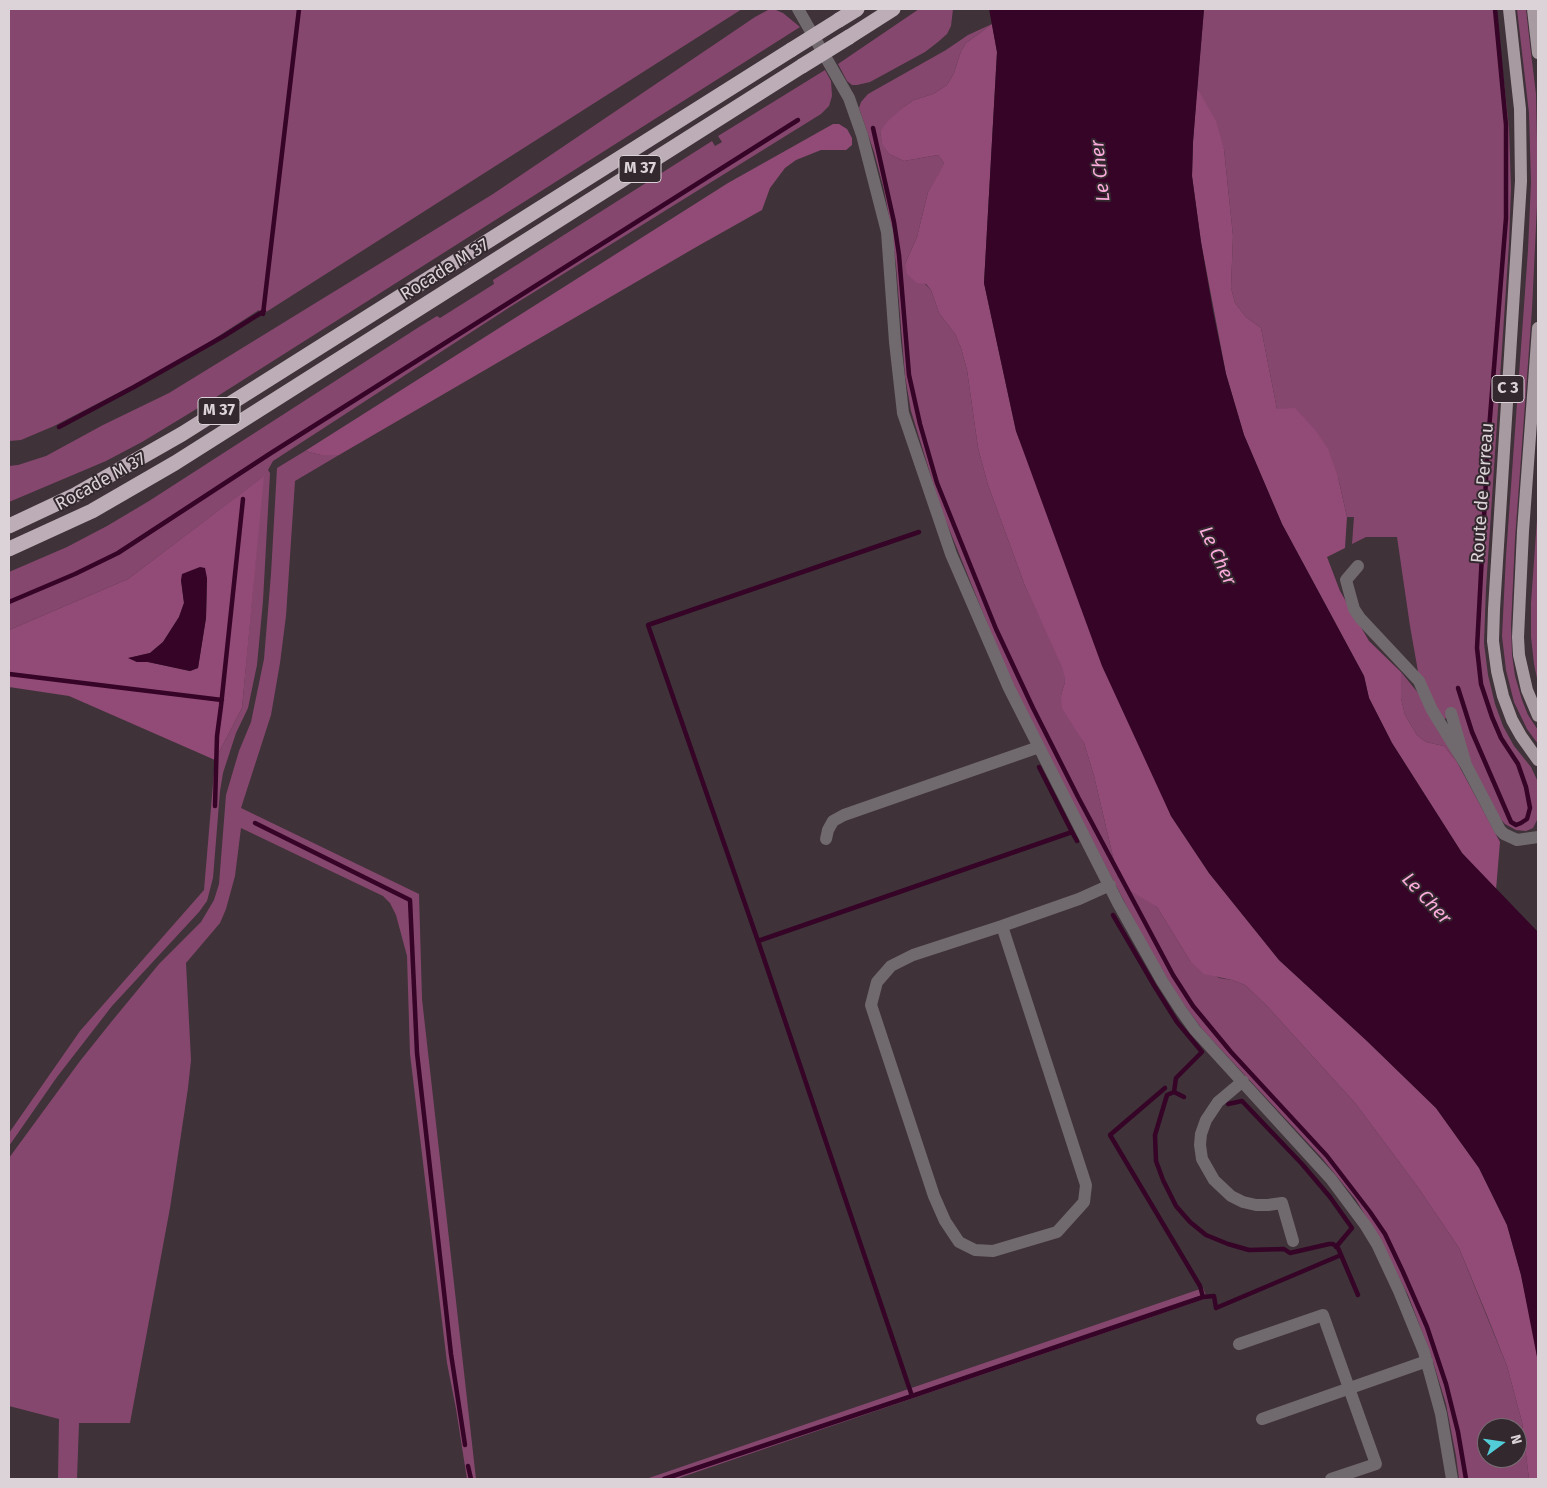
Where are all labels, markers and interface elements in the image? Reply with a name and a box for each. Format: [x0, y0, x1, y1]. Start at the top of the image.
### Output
water label: Le Cher [1086, 139, 1116, 203]
road number: M 37 [619, 156, 661, 182]
street label: Rocade M 37 [397, 234, 493, 306]
road number: C 3 [1492, 376, 1524, 402]
road number: M 37 [198, 398, 240, 424]
street label: Route de Perreau [1467, 422, 1499, 564]
street label: Rocade M 37 [52, 448, 150, 516]
water label: Le Cher [1194, 523, 1240, 589]
water label: Le Cher [1396, 869, 1456, 929]
north arrow [1477, 1418, 1527, 1468]
text: N [1507, 1433, 1525, 1446]

